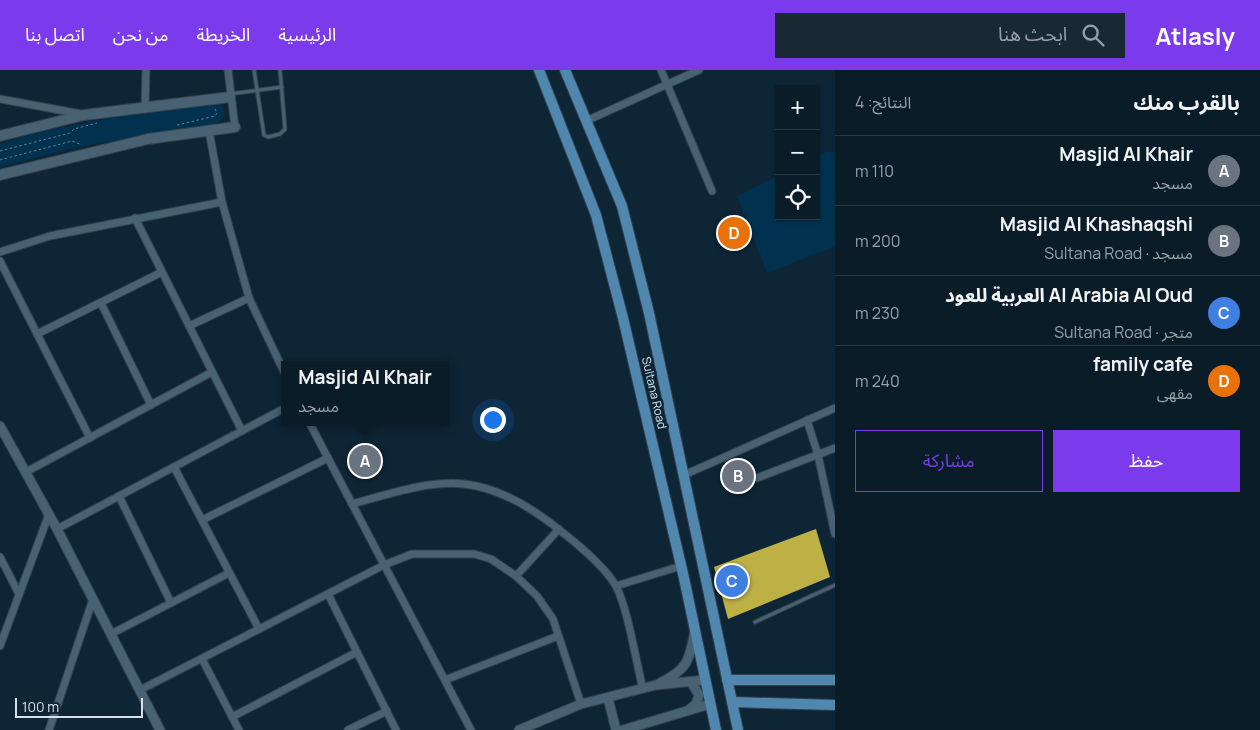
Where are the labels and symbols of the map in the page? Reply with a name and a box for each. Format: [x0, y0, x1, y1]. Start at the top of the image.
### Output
pin: D [718, 214, 750, 252]
street label: Sultana Road [638, 355, 671, 431]
your location [480, 407, 506, 433]
pin: A [349, 442, 381, 480]
pin: B [722, 457, 754, 495]
pin: C [716, 562, 748, 600]
scale bar [15, 695, 142, 718]

